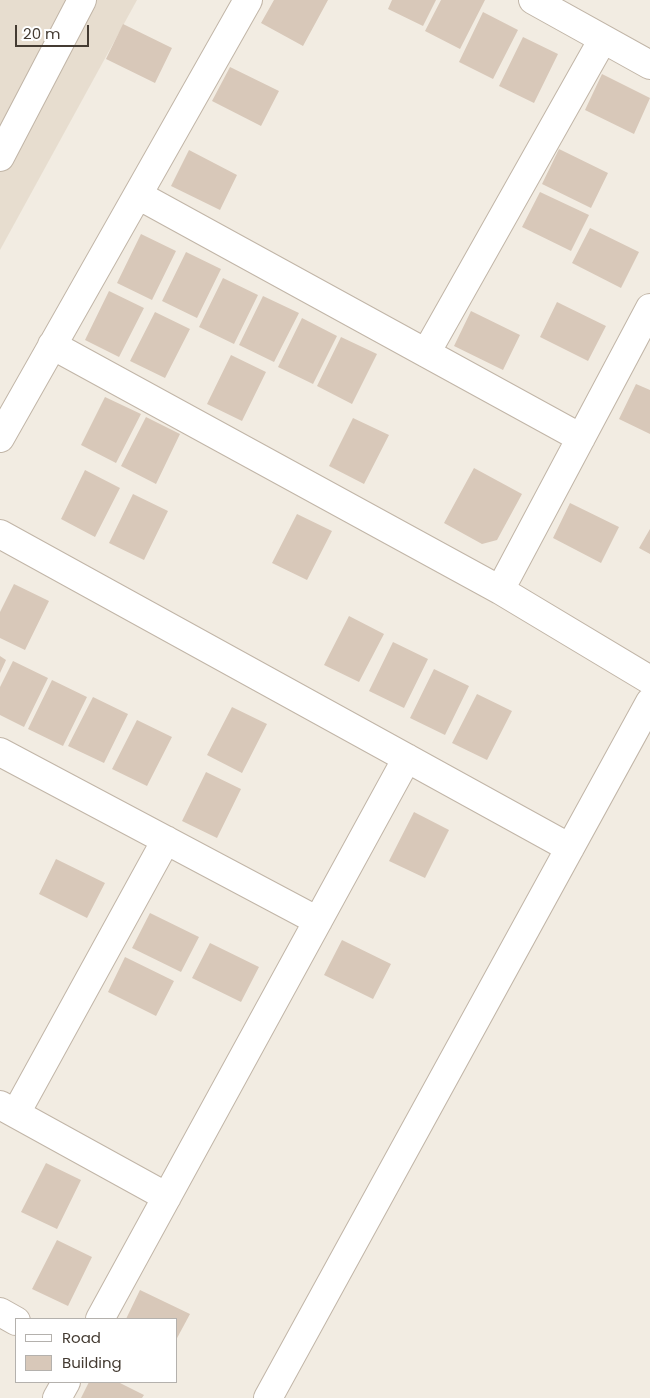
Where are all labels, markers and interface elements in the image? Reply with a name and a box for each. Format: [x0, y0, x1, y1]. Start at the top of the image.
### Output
scale bar [18, 15, 91, 47]
text: 20 m [23, 23, 61, 44]
legend [15, 1318, 178, 1383]
text: Road [62, 1327, 101, 1348]
text: Building [62, 1352, 122, 1373]

